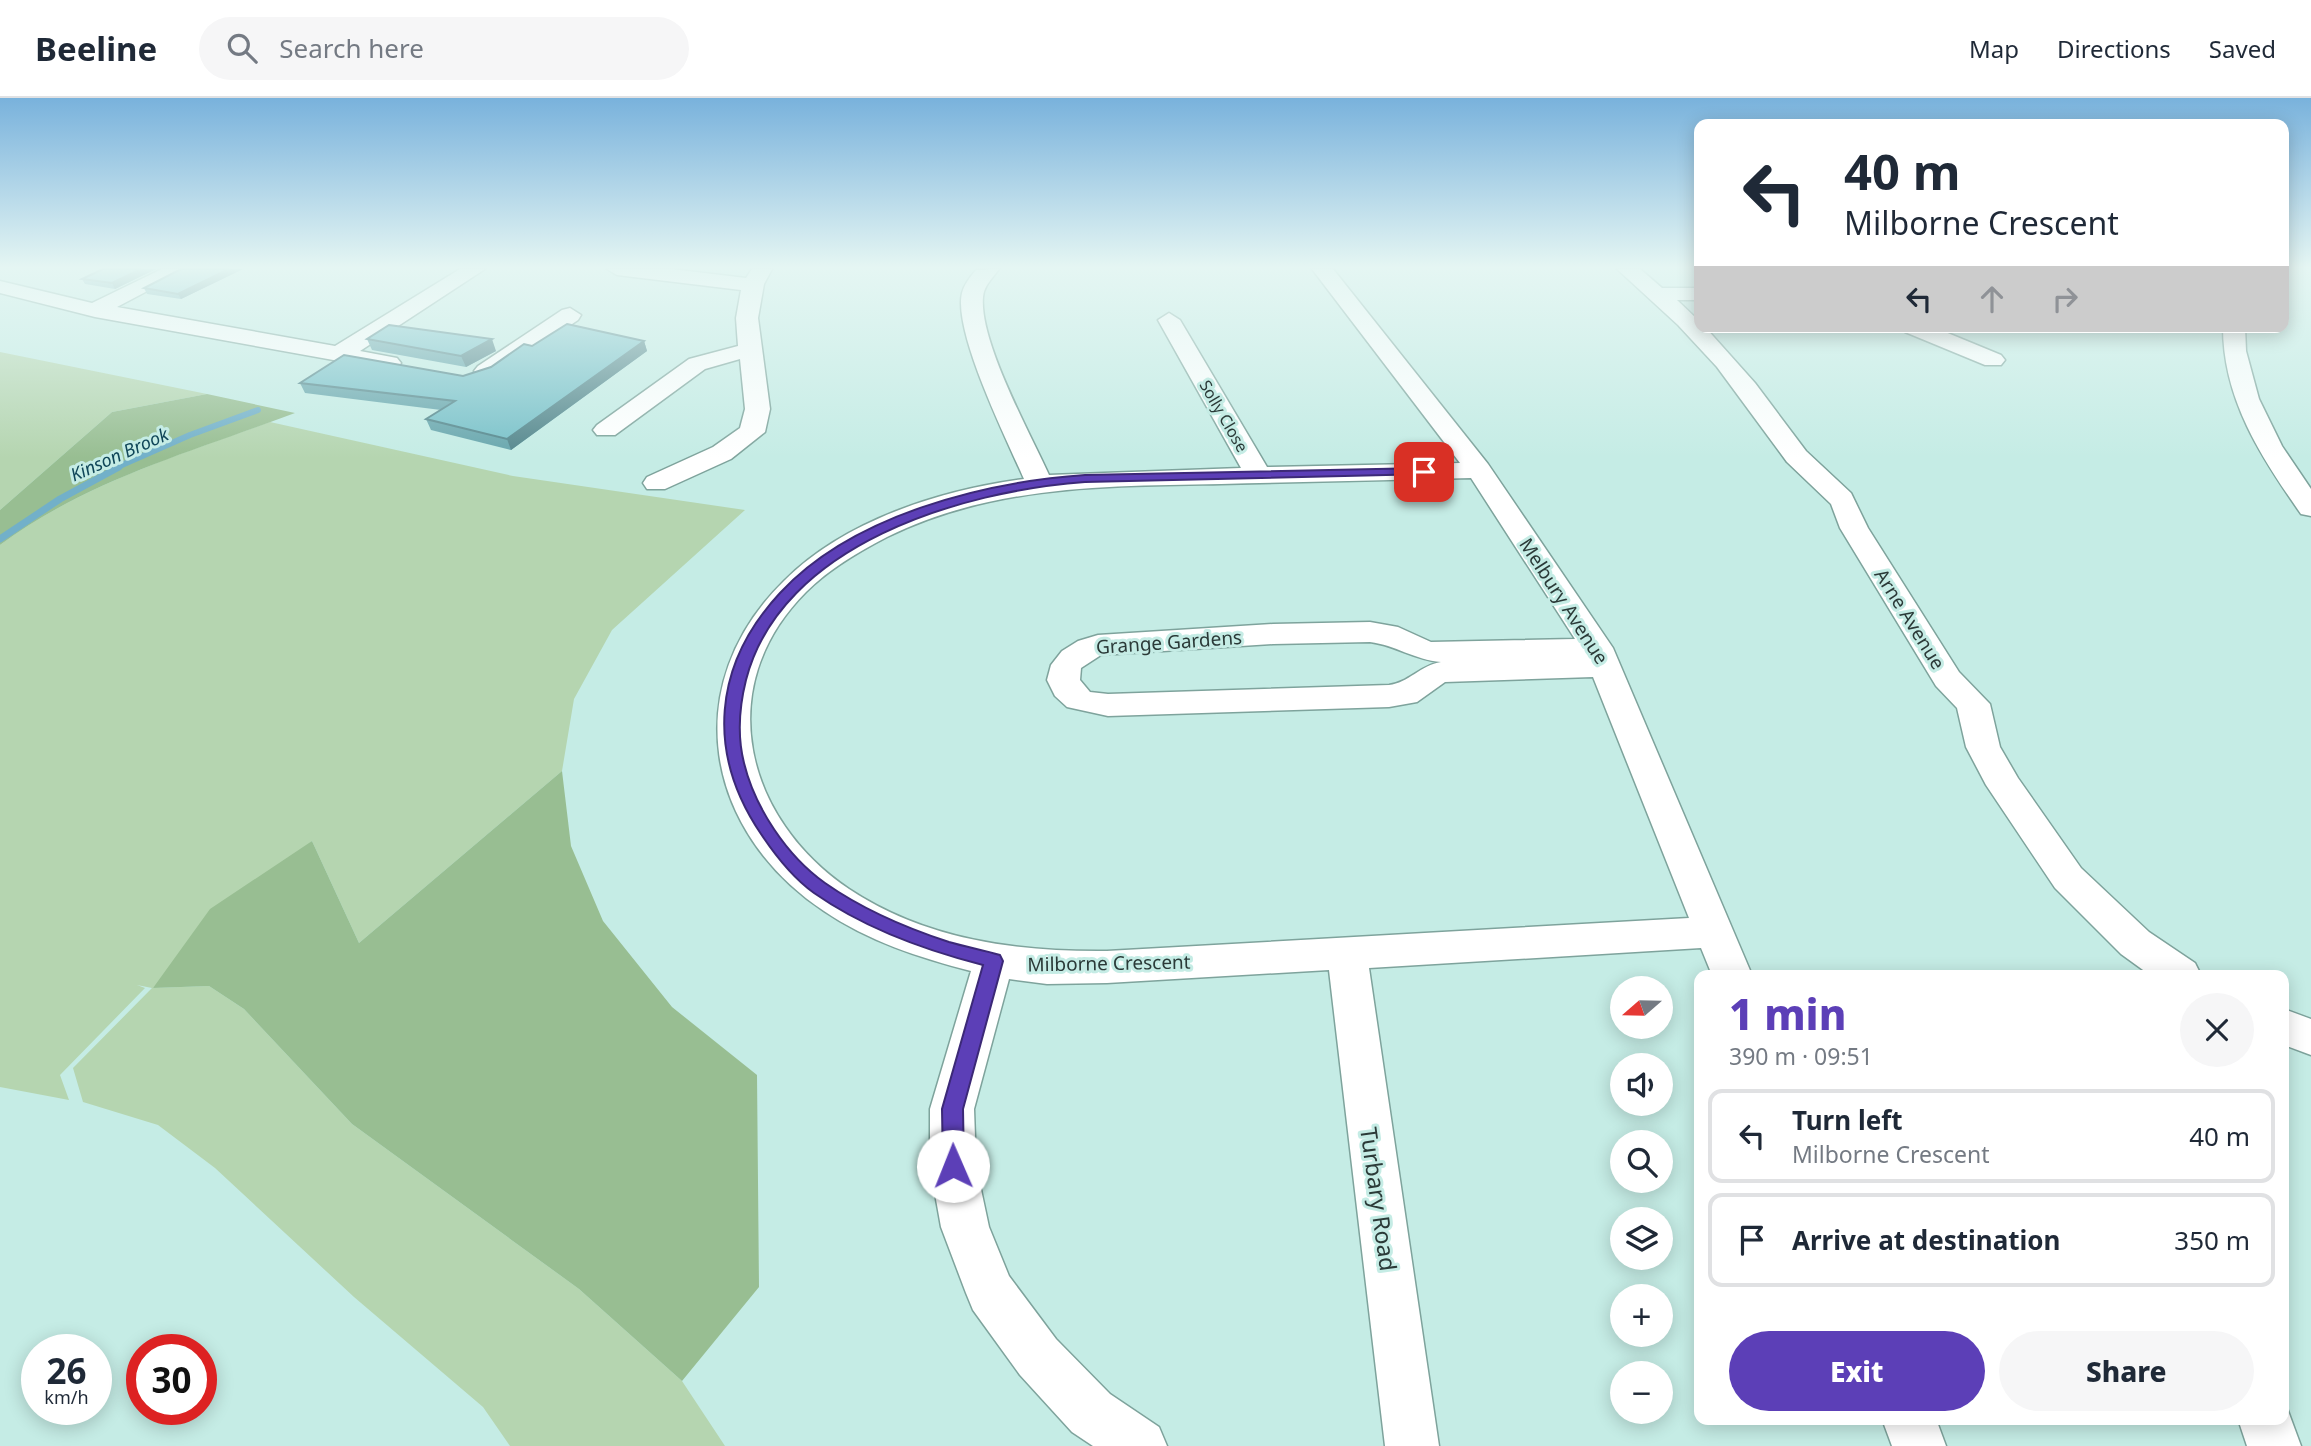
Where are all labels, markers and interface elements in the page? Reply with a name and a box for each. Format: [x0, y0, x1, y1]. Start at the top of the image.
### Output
search box [199, 17, 689, 80]
text: Beeline [35, 26, 157, 71]
icon: search [223, 29, 261, 67]
text: Search here [279, 30, 424, 66]
text: Map [1969, 32, 2019, 65]
text: Directions [2057, 32, 2171, 65]
text: Saved [2209, 32, 2276, 65]
text: 40 m [1844, 138, 1961, 204]
icon: left [1729, 147, 1820, 238]
text: Milborne Crescent [1844, 201, 2119, 244]
icon: left [1900, 280, 1938, 318]
icon: ahead [1973, 280, 2011, 318]
icon: right [2046, 280, 2084, 318]
street label: Solly Close [1195, 376, 1253, 456]
water label: Kinson Brook [66, 421, 173, 486]
pin [1394, 442, 1454, 502]
icon: arrive [1405, 453, 1443, 491]
street label: Melbury Avenue [1513, 533, 1615, 669]
street label: Arne Avenue [1869, 564, 1951, 674]
street label: Grange Gardens [1095, 624, 1243, 660]
street label: Milborne Crescent [1027, 949, 1191, 977]
north arrow [1610, 976, 1673, 1040]
map controls [1610, 976, 1673, 1424]
text: 1 min [1729, 985, 1846, 1042]
button: close [2180, 993, 2254, 1067]
text: 390 m · 09:51 [1729, 1040, 1873, 1072]
button: sound [1610, 1053, 1673, 1116]
text: Turn left [1792, 1102, 1903, 1138]
icon: left [1733, 1117, 1771, 1155]
text: 40 m [2189, 1118, 2250, 1154]
street label: Turbary Road [1353, 1125, 1405, 1273]
position arrow [916, 1129, 990, 1203]
button: search [1610, 1130, 1673, 1193]
text: Milborne Crescent [1792, 1138, 1990, 1170]
button: layers [1610, 1207, 1673, 1270]
icon: arrive [1733, 1221, 1771, 1259]
text: Arrive at destination [1792, 1222, 2061, 1258]
text: 350 m [2174, 1222, 2250, 1258]
button: + [1610, 1284, 1673, 1347]
button: Exit [1729, 1331, 1985, 1411]
button: Share [1999, 1331, 2254, 1411]
speed limit sign: 30 [126, 1334, 217, 1425]
text: 26 [46, 1347, 87, 1394]
button: − [1610, 1361, 1673, 1424]
text: km/h [44, 1385, 89, 1409]

